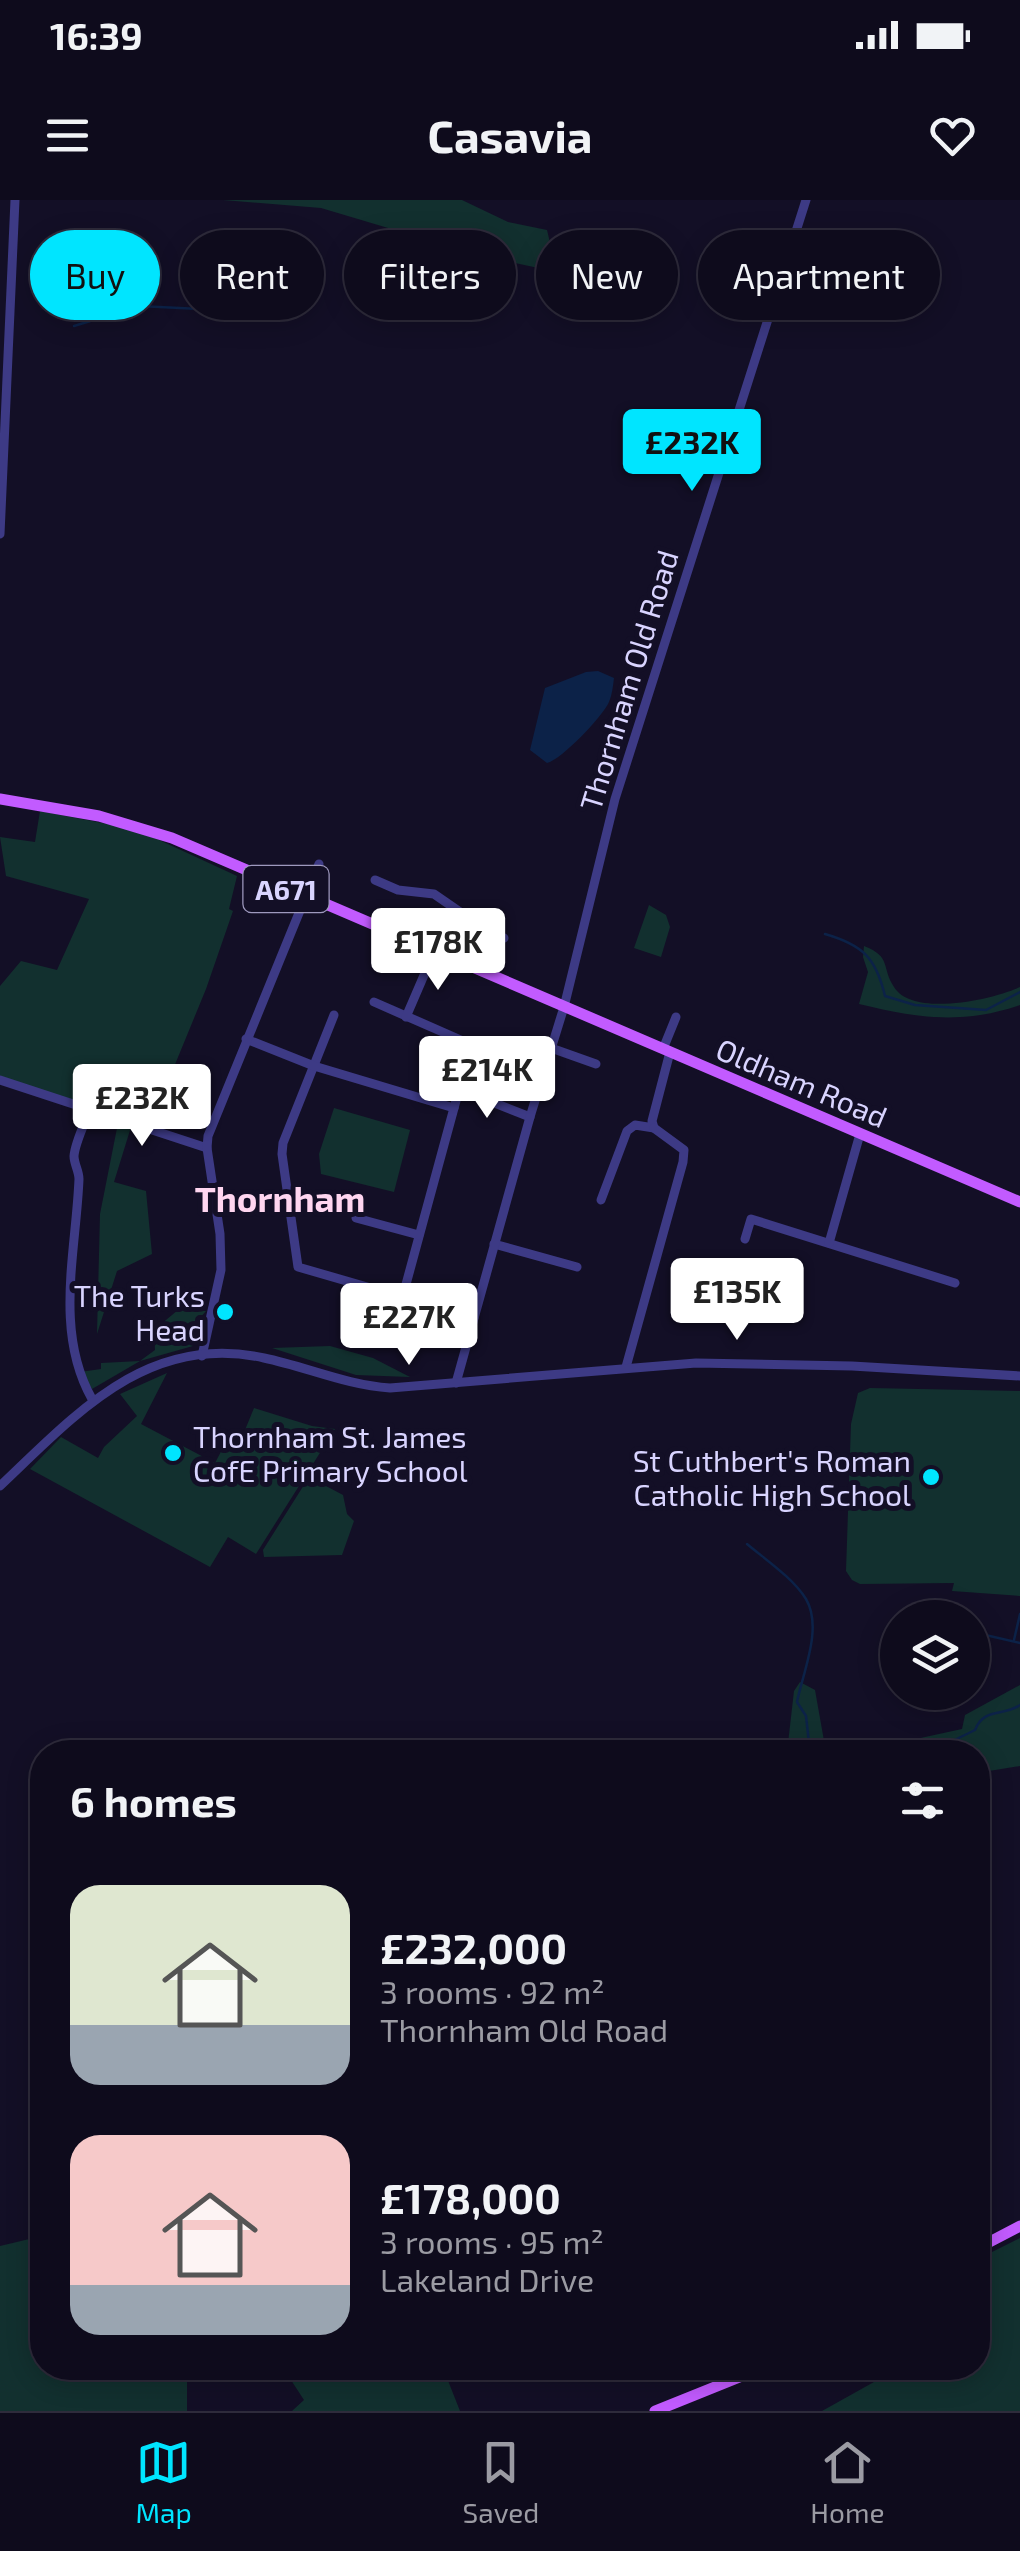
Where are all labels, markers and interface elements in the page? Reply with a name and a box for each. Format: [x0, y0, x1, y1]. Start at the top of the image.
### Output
text: 16:39 [50, 12, 143, 58]
icon: menu [40, 108, 95, 163]
text: Casavia [427, 108, 593, 162]
icon: heart [925, 108, 980, 163]
chip: Buy [30, 230, 160, 320]
chip: Rent [180, 230, 324, 320]
chip: Filters [344, 230, 516, 320]
chip: New [536, 230, 678, 320]
chip: Apartment [698, 230, 940, 320]
pin: £232K [622, 409, 762, 494]
text: £232K [645, 422, 739, 460]
street label: Thornham Old Road [571, 546, 685, 814]
road number: A671 [244, 866, 328, 912]
pin: £178K [368, 908, 508, 993]
text: £178K [393, 921, 483, 959]
street label: Oldham Road [711, 1030, 893, 1134]
pin: £214K [417, 1036, 557, 1121]
text: £214K [441, 1049, 533, 1087]
pin: £232K [72, 1064, 212, 1149]
text: £232K [95, 1077, 189, 1115]
district label: Thornham [195, 1177, 365, 1219]
pin: £135K [667, 1258, 807, 1343]
text: £135K [693, 1271, 781, 1309]
place label: The Turks Head [74, 1277, 205, 1347]
pin: £227K [339, 1283, 479, 1368]
text: £227K [362, 1296, 456, 1334]
marker: The Turks Head [214, 1301, 236, 1323]
place label: Thornham St. James CofE Primary School [193, 1418, 468, 1488]
marker: Thornham St. James CofE Primary School [162, 1442, 184, 1464]
place label: St Cuthbert's Roman Catholic High School [633, 1442, 911, 1512]
marker: St Cuthbert's Roman Catholic High School [920, 1466, 942, 1488]
map controls [880, 1600, 990, 1710]
button: layers [880, 1600, 990, 1710]
icon: filters [895, 1773, 950, 1828]
text: 6 homes [70, 1775, 237, 1825]
text: £232,000 [380, 1922, 567, 1972]
icon: home [150, 1925, 270, 2045]
text: 3 rooms · 92 m² [380, 1972, 605, 2010]
text: Thornham Old Road [380, 2010, 668, 2048]
text: £178,000 [380, 2172, 561, 2222]
icon: home [150, 2175, 270, 2295]
text: 3 rooms · 95 m² [380, 2222, 604, 2260]
text: Lakeland Drive [380, 2260, 594, 2298]
tab: Map [135, 2435, 192, 2529]
tab: Saved [463, 2435, 539, 2529]
tab: Home [810, 2435, 885, 2529]

